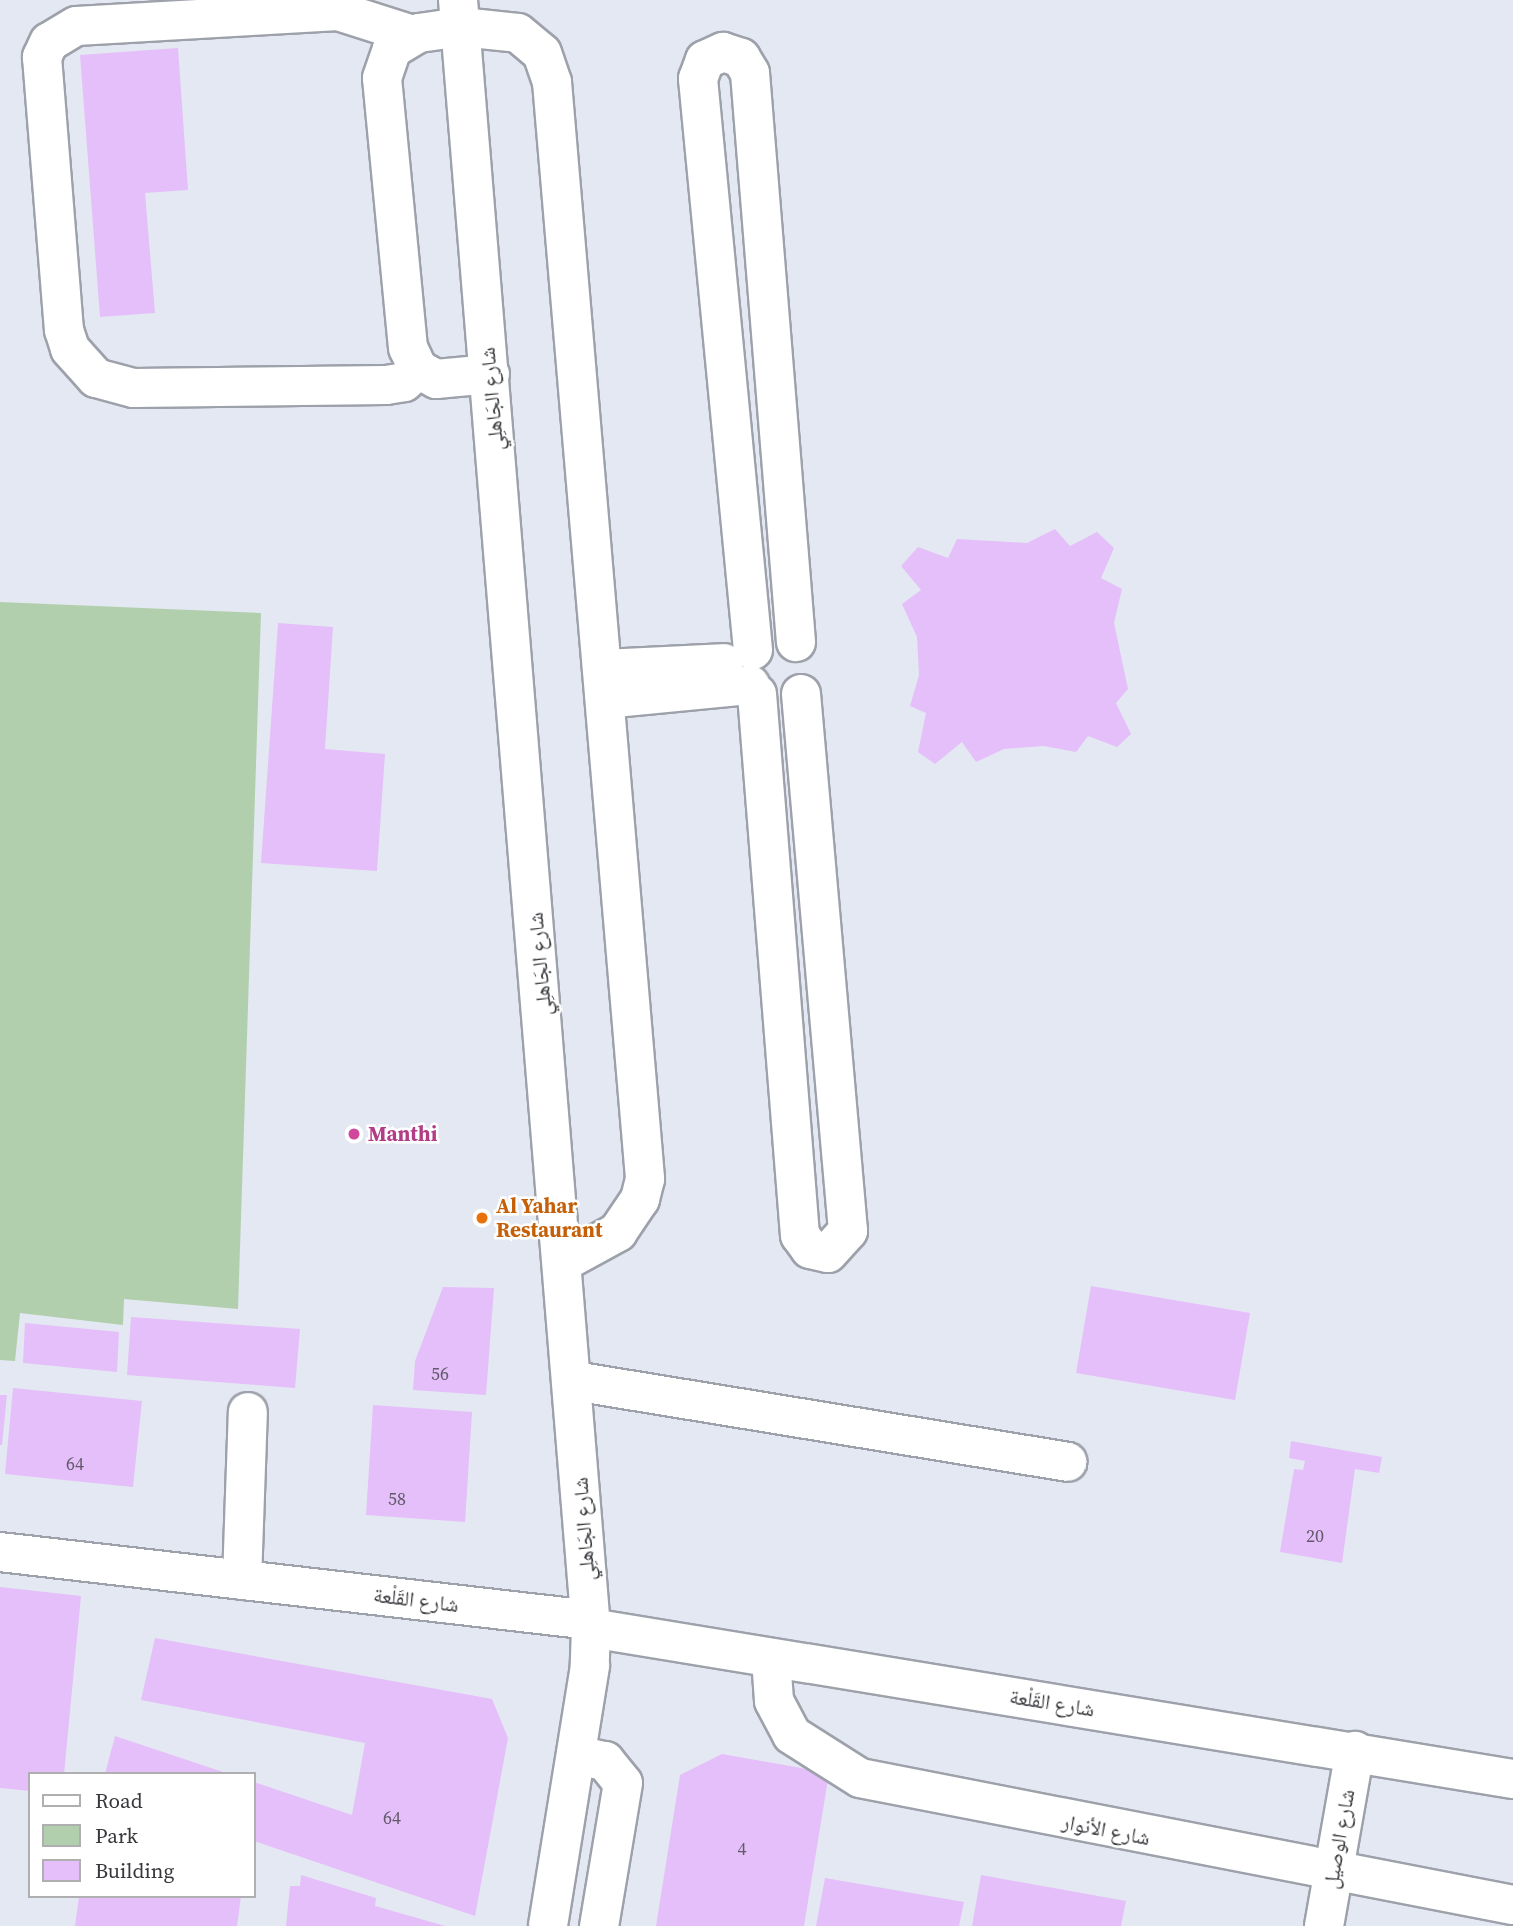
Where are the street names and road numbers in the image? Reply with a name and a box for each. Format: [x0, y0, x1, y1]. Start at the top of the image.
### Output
street label: شارع الجَاهلِي [475, 346, 509, 452]
street label: شارع الجَاهلِي [523, 911, 557, 1017]
street label: شارع الجَاهلِي [568, 1476, 600, 1582]
street label: شارع القَلْعة [372, 1582, 460, 1618]
street label: شارع القَلْعة [1008, 1684, 1096, 1722]
street label: شارع الوصيل [1318, 1787, 1360, 1891]
street label: شارع الأنوار [1060, 1809, 1152, 1851]

